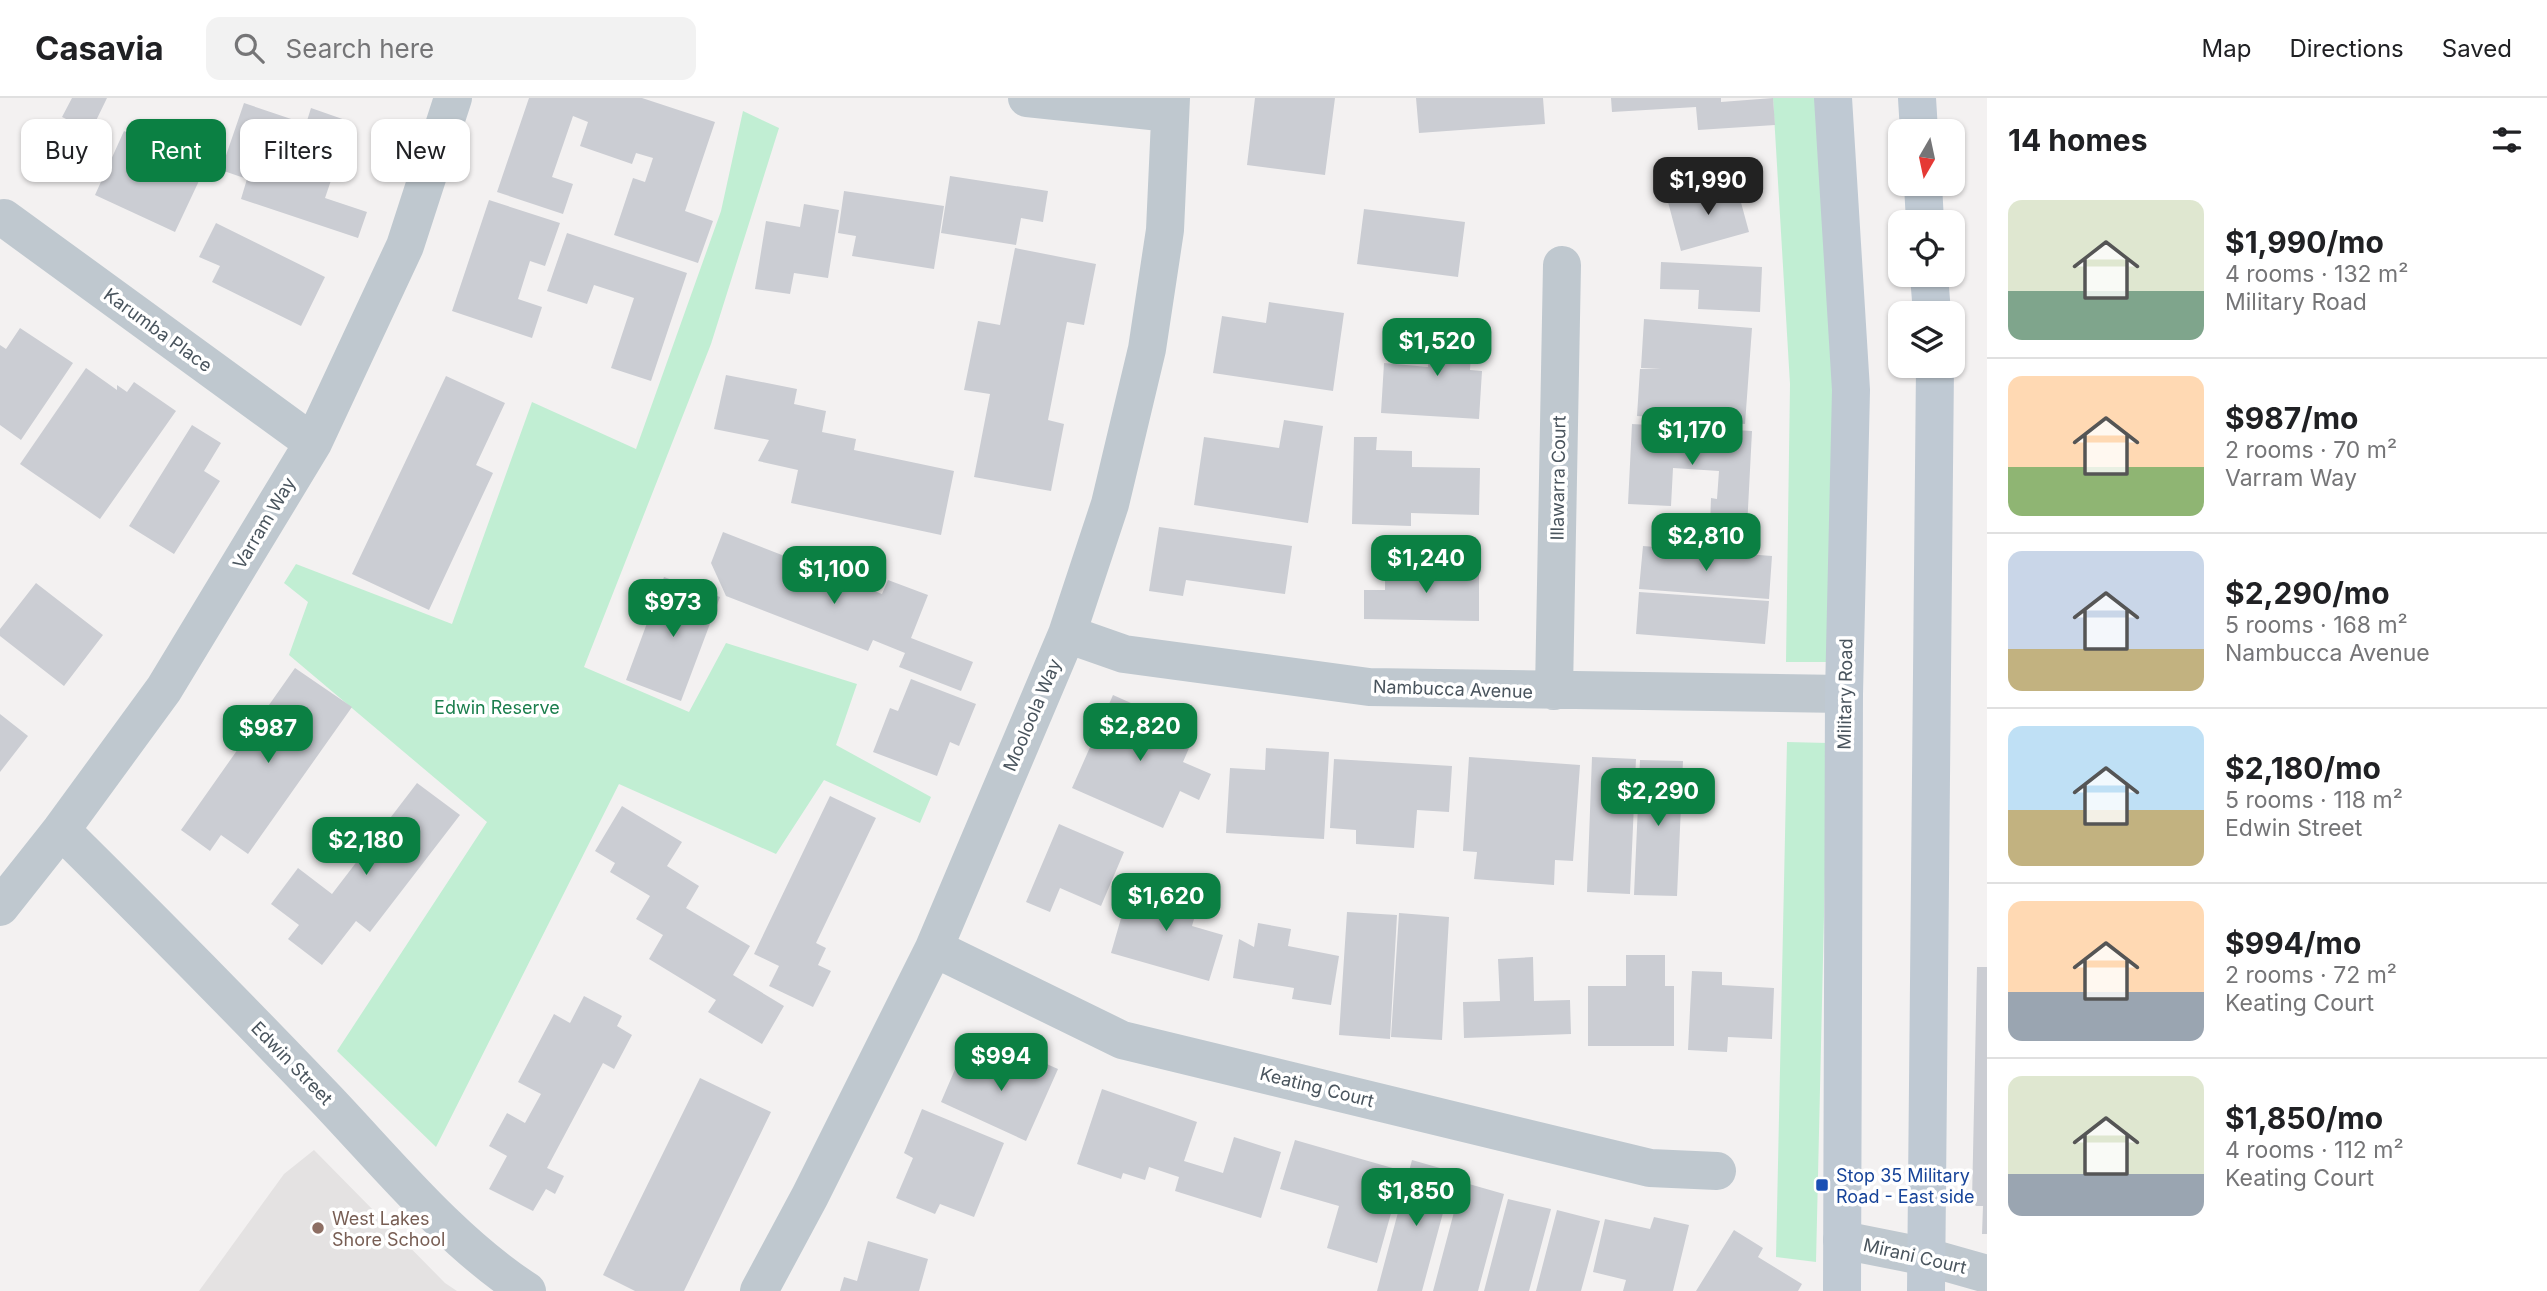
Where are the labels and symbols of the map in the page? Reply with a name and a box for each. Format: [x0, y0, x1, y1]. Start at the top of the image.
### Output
north arrow [1888, 119, 1965, 196]
pin: $1,990 [1651, 158, 1765, 217]
street label: Karumba Place [100, 284, 216, 376]
pin: $1,520 [1380, 318, 1494, 378]
pin: $1,170 [1635, 408, 1749, 467]
street label: Illawarra Court [1546, 415, 1570, 541]
street label: Varram Way [228, 473, 300, 573]
pin: $2,810 [1649, 514, 1763, 573]
pin: $1,240 [1369, 536, 1483, 595]
pin: $1,100 [777, 546, 891, 606]
pin: $973 [632, 580, 714, 639]
street label: Military Road [1834, 638, 1856, 750]
street label: Mooloola Way [999, 656, 1065, 774]
street label: Nambucca Avenue [1373, 676, 1533, 702]
park label: Edwin Reserve [434, 697, 560, 718]
pin: $2,820 [1083, 704, 1197, 763]
pin: $987 [227, 706, 309, 765]
pin: $2,290 [1601, 768, 1715, 828]
pin: $2,180 [309, 818, 423, 877]
pin: $1,620 [1109, 874, 1223, 933]
street label: Edwin Street [247, 1017, 337, 1109]
pin: $994 [960, 1034, 1042, 1093]
street label: Keating Court [1258, 1063, 1376, 1111]
place label: Stop 35 Military Road - East side [1836, 1165, 1975, 1207]
pin: $1,850 [1359, 1168, 1473, 1228]
marker: Stop 35 Military Road - East side [1814, 1177, 1830, 1193]
place label: West Lakes Shore School [332, 1208, 445, 1250]
marker: West Lakes Shore School [310, 1220, 326, 1236]
street label: Mirani Court [1861, 1234, 1969, 1278]

